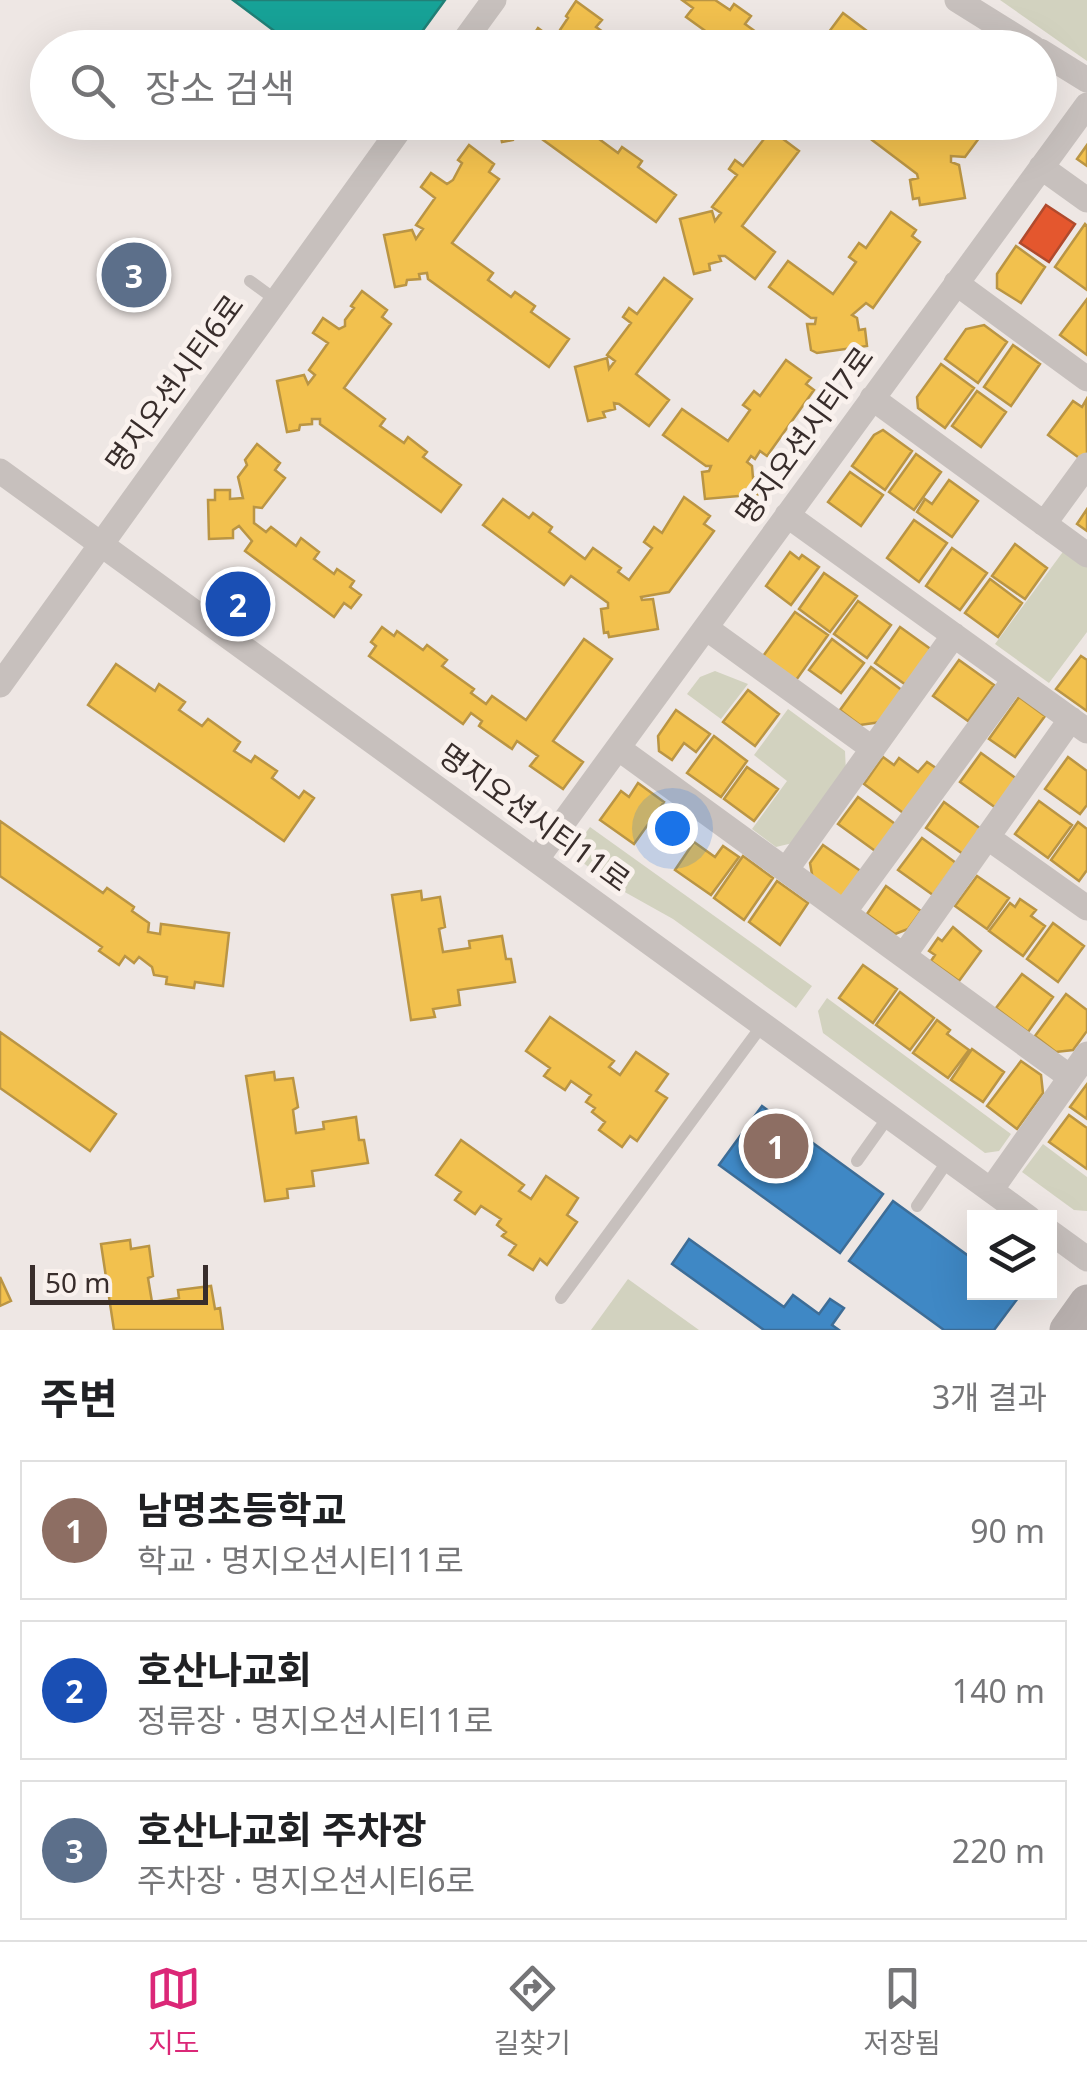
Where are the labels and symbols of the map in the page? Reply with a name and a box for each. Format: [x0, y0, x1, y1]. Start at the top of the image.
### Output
pin: 3 [102, 238, 166, 312]
street label: 명지오션시티6로 [95, 286, 252, 480]
street label: 명지오션시티7로 [725, 338, 882, 532]
pin: 2 [206, 566, 270, 642]
street label: 명지오션시티11로 [431, 733, 639, 900]
your location [647, 803, 698, 854]
pin: 1 [744, 1108, 808, 1184]
scale bar [30, 1260, 208, 1304]

